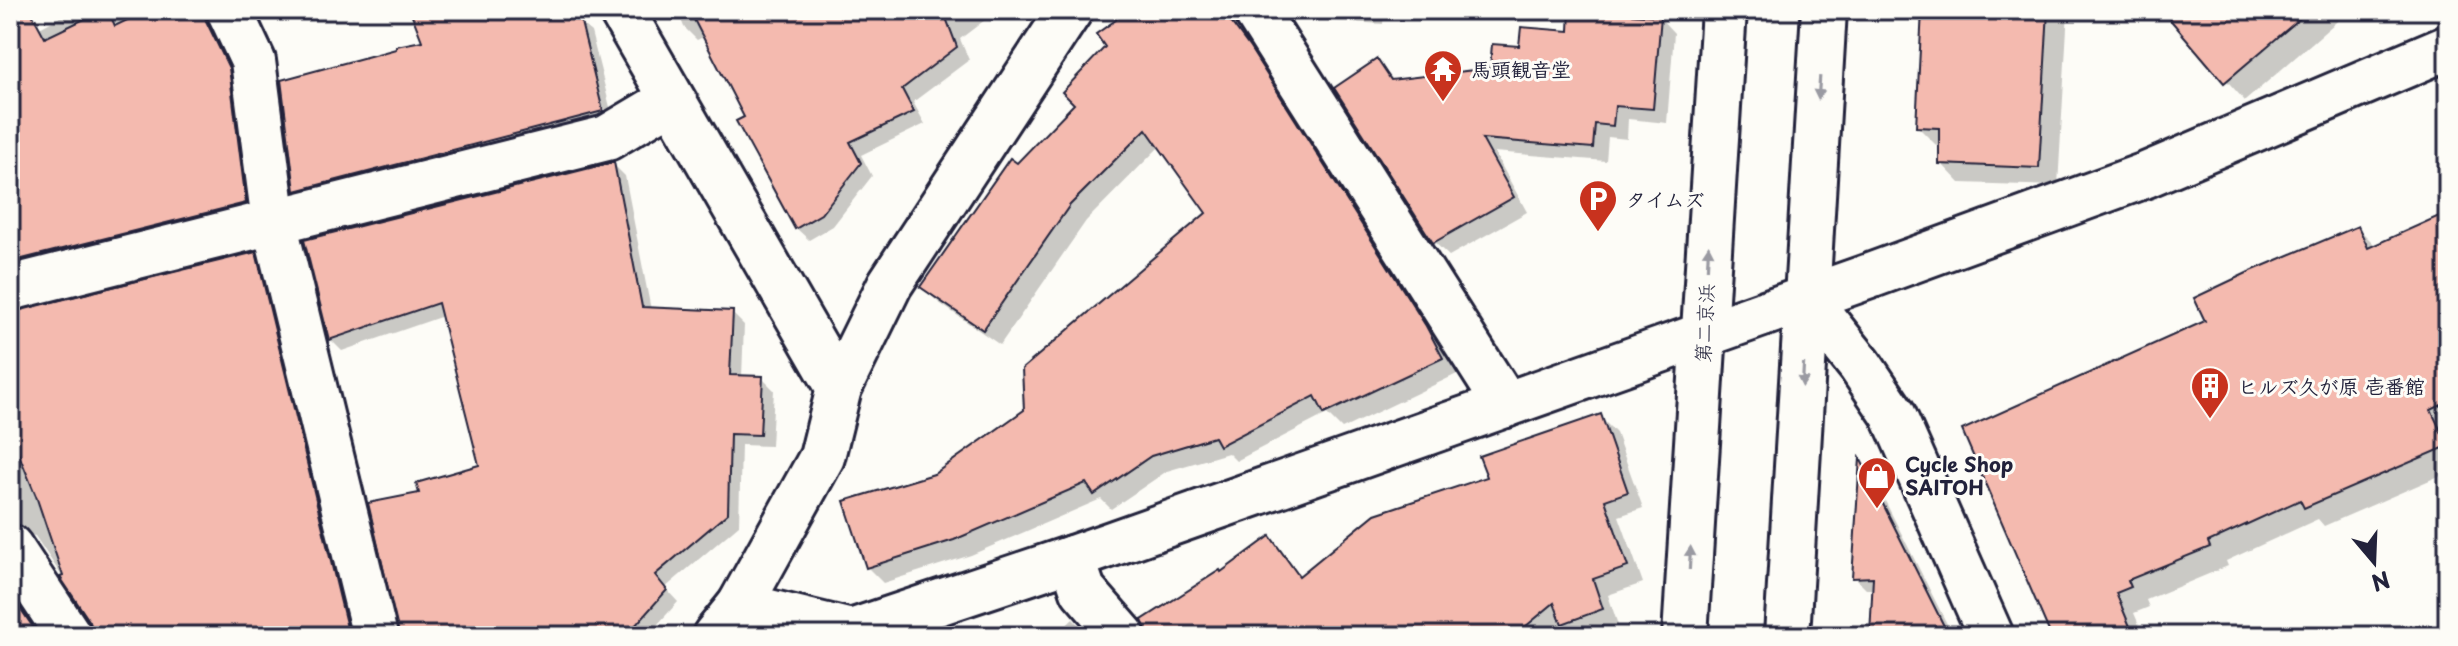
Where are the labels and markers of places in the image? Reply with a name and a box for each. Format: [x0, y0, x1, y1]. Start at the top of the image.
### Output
temple icon: 馬頭観音堂 [1422, 48, 1464, 103]
place label: 馬頭観音堂 [1471, 54, 1571, 84]
parking icon: タイムズ [1577, 178, 1619, 233]
place label: タイムズ [1626, 184, 1704, 214]
building icon: ヒルズ久が原 壱番館 [2189, 365, 2231, 420]
place label: ヒルズ久が原 壱番館 [2238, 371, 2425, 401]
place label: Cycle Shop SAITOH [1905, 449, 2013, 502]
shop icon: Cycle Shop SAITOH [1856, 455, 1898, 510]

